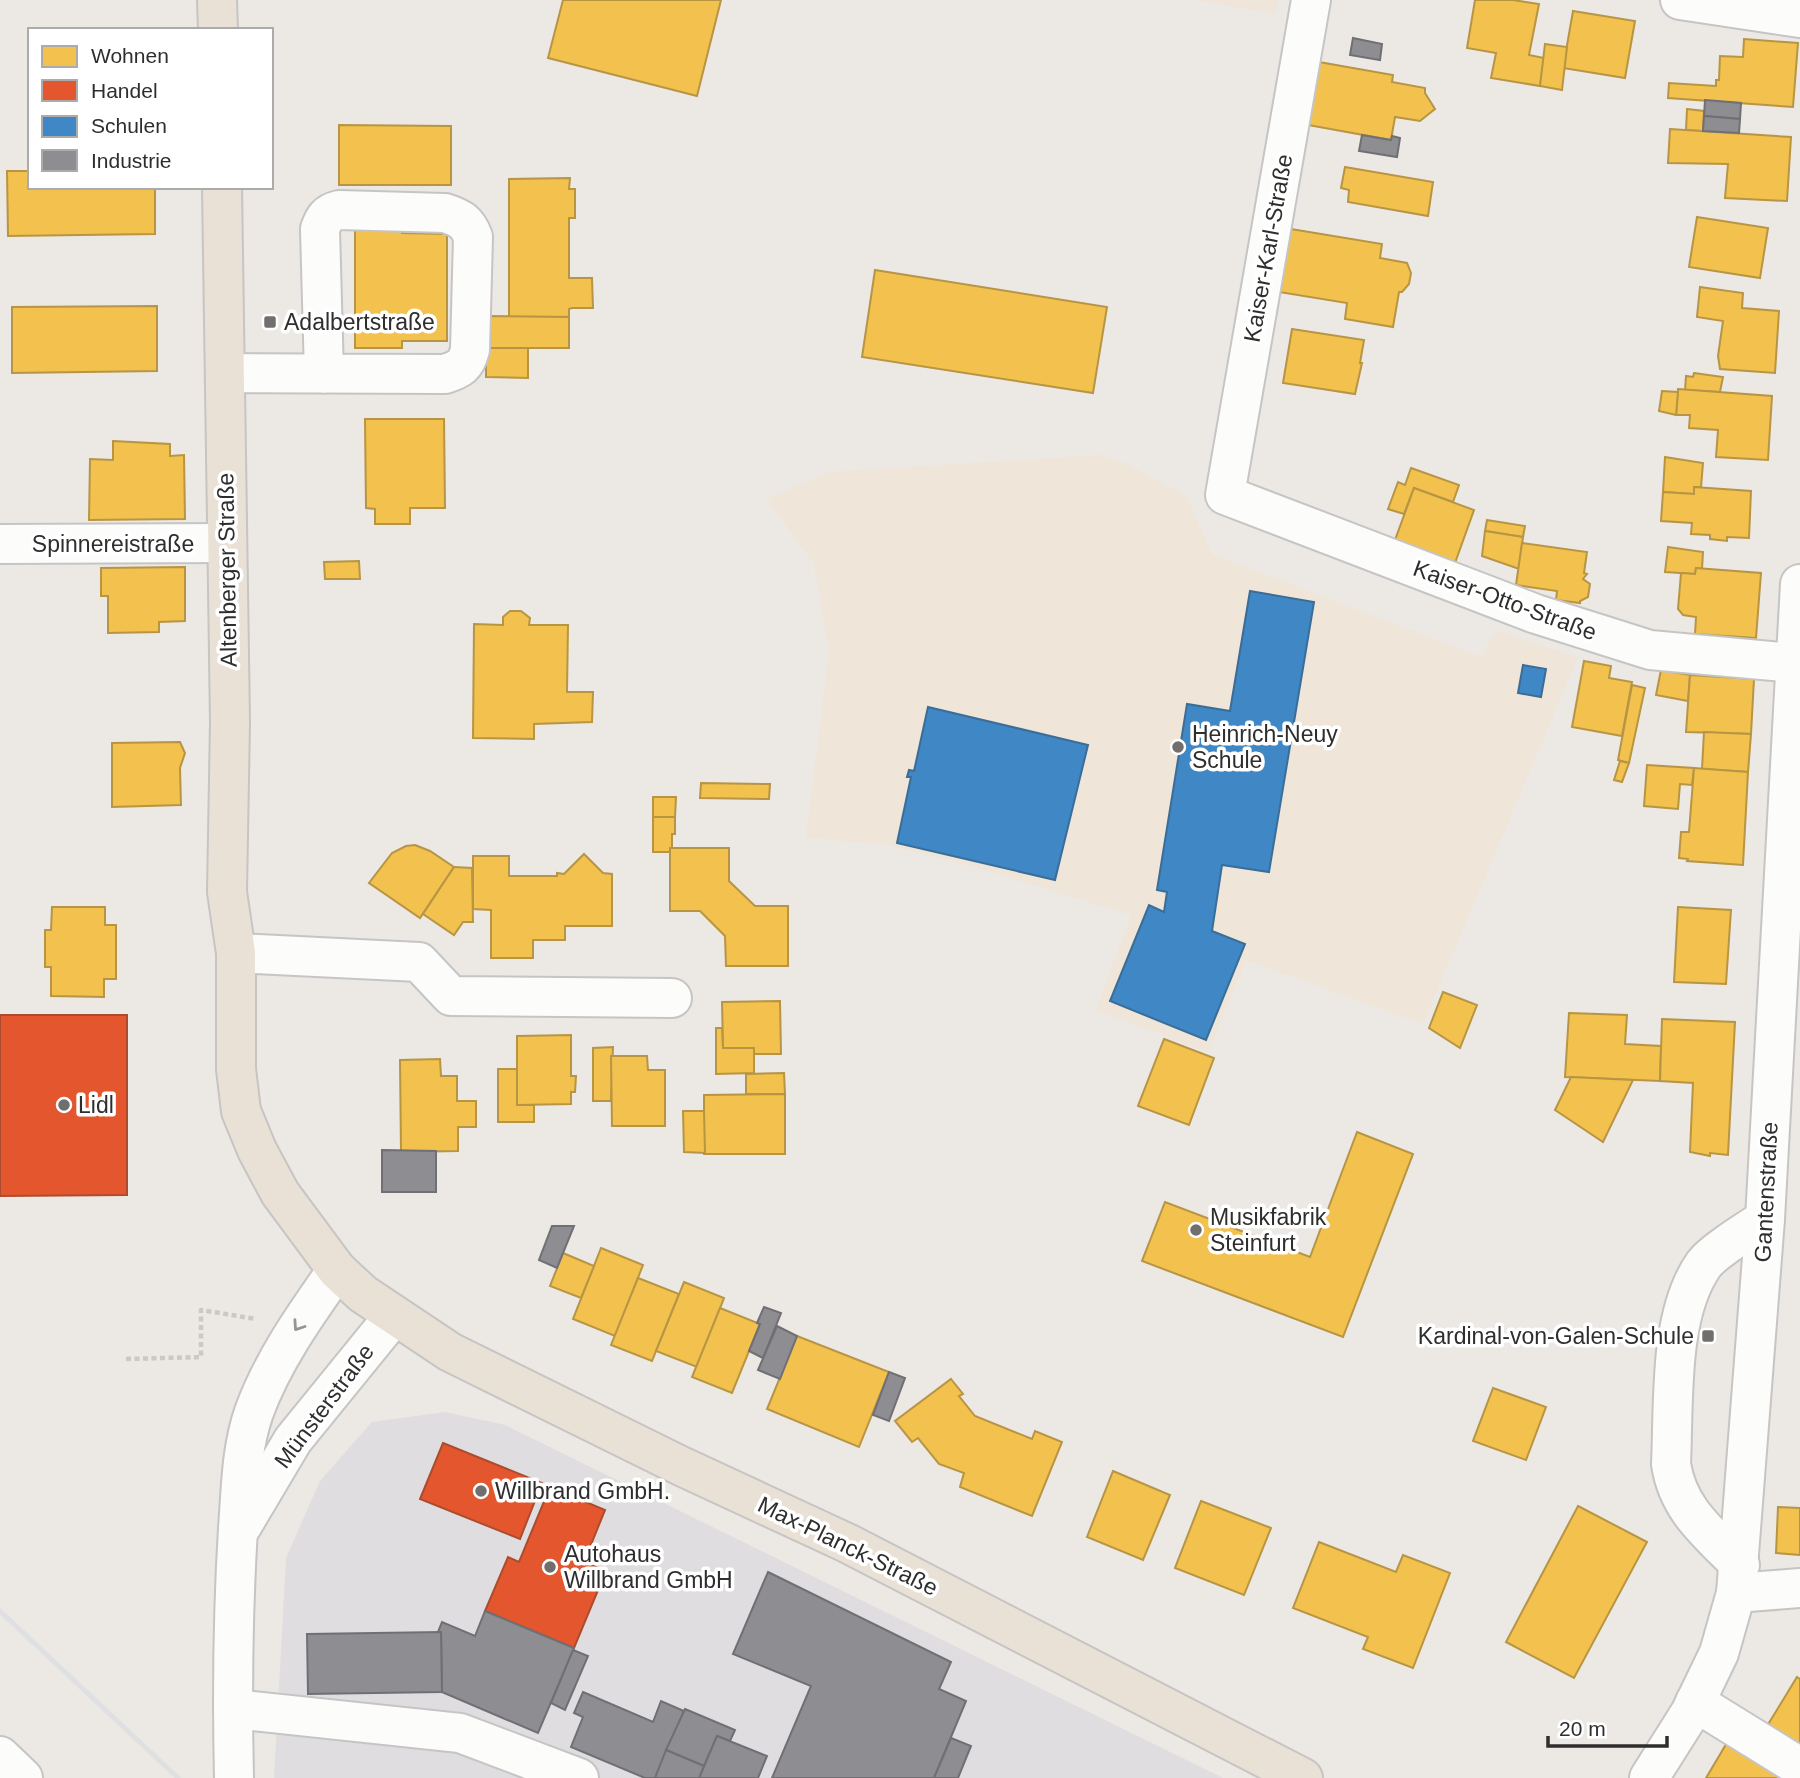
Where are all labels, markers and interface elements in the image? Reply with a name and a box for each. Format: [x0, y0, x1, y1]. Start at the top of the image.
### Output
legend [28, 28, 273, 189]
text: Wohnen [91, 44, 169, 67]
text: Handel [91, 79, 158, 102]
text: Schulen [91, 114, 167, 137]
text: Industrie [91, 149, 172, 172]
street label: Kaiser-Karl-Straße [1239, 152, 1297, 344]
place label: Adalbertstraße [284, 309, 435, 335]
marker: Adalbertstraße [262, 314, 278, 330]
street label: Altenberger Straße [212, 473, 242, 667]
street label: Spinnereistraße [32, 531, 194, 557]
street label: Kaiser-Otto-Straße [1410, 555, 1600, 645]
place label: Heinrich-Neuy Schule [1192, 721, 1338, 773]
marker: Heinrich-Neuy Schule [1170, 739, 1186, 755]
place label: Lidl [78, 1092, 114, 1118]
marker: Lidl [56, 1097, 72, 1113]
street label: Gantenstraße [1749, 1121, 1783, 1263]
place label: Musikfabrik Steinfurt [1210, 1204, 1327, 1256]
marker: Musikfabrik Steinfurt [1188, 1222, 1204, 1238]
one-way arrow [294, 1318, 306, 1331]
place label: Kardinal-von-Galen-Schule [1418, 1323, 1694, 1349]
marker: Kardinal-von-Galen-Schule [1700, 1328, 1716, 1344]
street label: Münsterstraße [269, 1339, 379, 1473]
place label: Willbrand GmbH. [495, 1478, 670, 1504]
marker: Willbrand GmbH. [473, 1483, 489, 1499]
street label: Max-Planck-Straße [754, 1491, 942, 1601]
place label: Autohaus Willbrand GmbH [564, 1541, 733, 1593]
marker: Autohaus Willbrand GmbH [542, 1559, 558, 1575]
scale bar [1548, 1704, 1667, 1748]
text: 20 m [1559, 1717, 1606, 1740]

